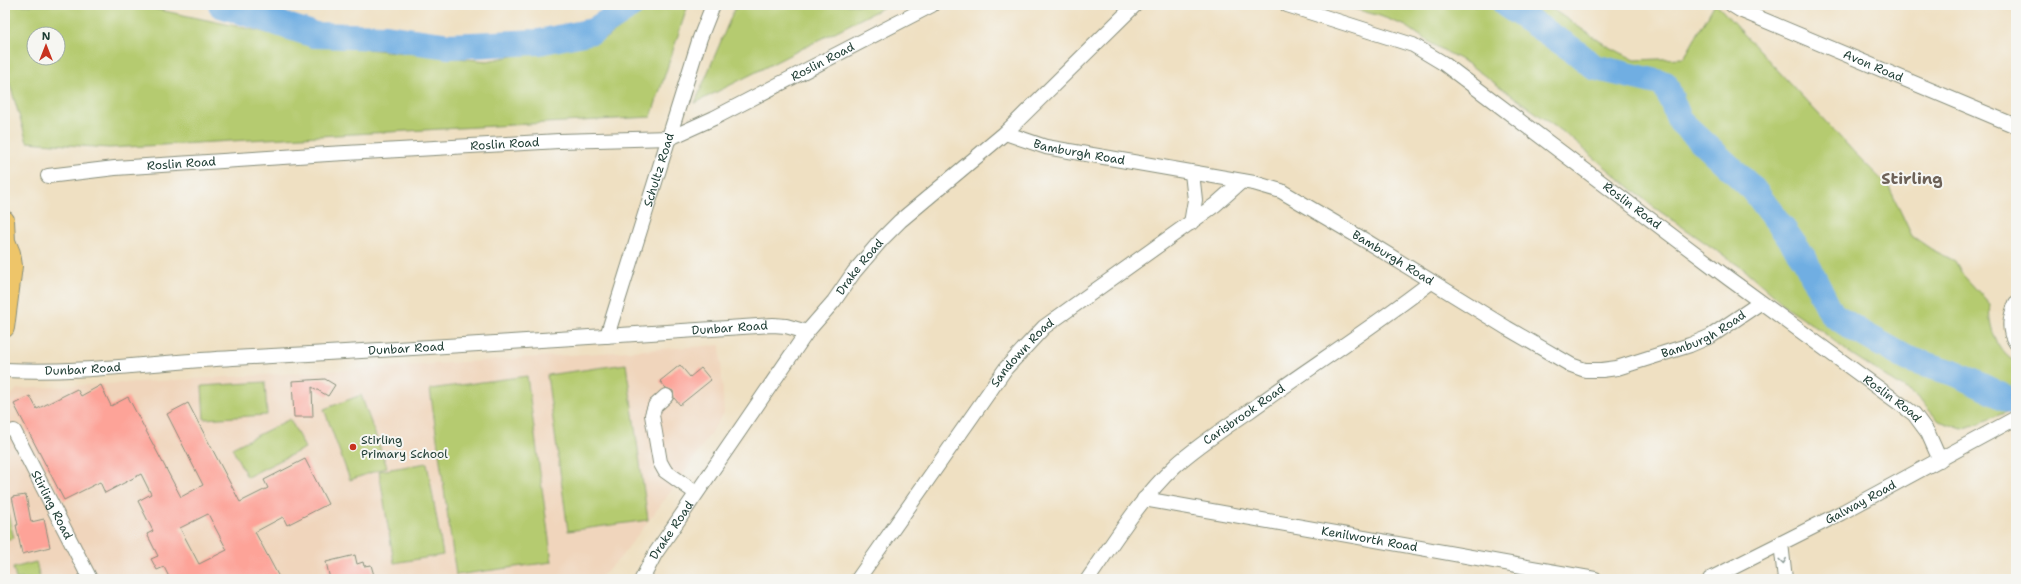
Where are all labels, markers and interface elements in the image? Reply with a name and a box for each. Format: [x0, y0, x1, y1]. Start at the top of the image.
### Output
north arrow [26, 26, 66, 66]
text: N [42, 29, 51, 44]
street label: Roslin Road [788, 38, 857, 85]
street label: Avon Road [1841, 46, 1906, 86]
street label: Schultz Road [640, 130, 678, 209]
street label: Roslin Road [470, 134, 540, 154]
street label: Bamburgh Road [1031, 135, 1127, 169]
street label: Roslin Road [146, 153, 217, 174]
district label: Stirling [1881, 168, 1943, 189]
street label: Roslin Road [1600, 178, 1665, 233]
street label: Bamburgh Road [1349, 227, 1437, 289]
street label: Drake Road [832, 235, 887, 298]
street label: Bamburgh Road [1659, 307, 1749, 362]
street label: Sandown Road [987, 314, 1057, 390]
street label: Dunbar Road [691, 317, 769, 338]
street label: Dunbar Road [368, 338, 445, 359]
street label: Dunbar Road [45, 359, 122, 379]
street label: Roslin Road [1860, 371, 1925, 426]
street label: Carisbrook Road [1200, 380, 1288, 449]
place label: Stirling Primary School [361, 432, 448, 462]
marker: Stirling Primary School [348, 442, 358, 452]
street label: Stirling Road [27, 467, 77, 543]
street label: Galway Road [1822, 476, 1899, 528]
street label: Drake Road [646, 497, 697, 562]
street label: Kenilworth Road [1320, 523, 1419, 555]
one-way arrow [1778, 558, 1787, 564]

